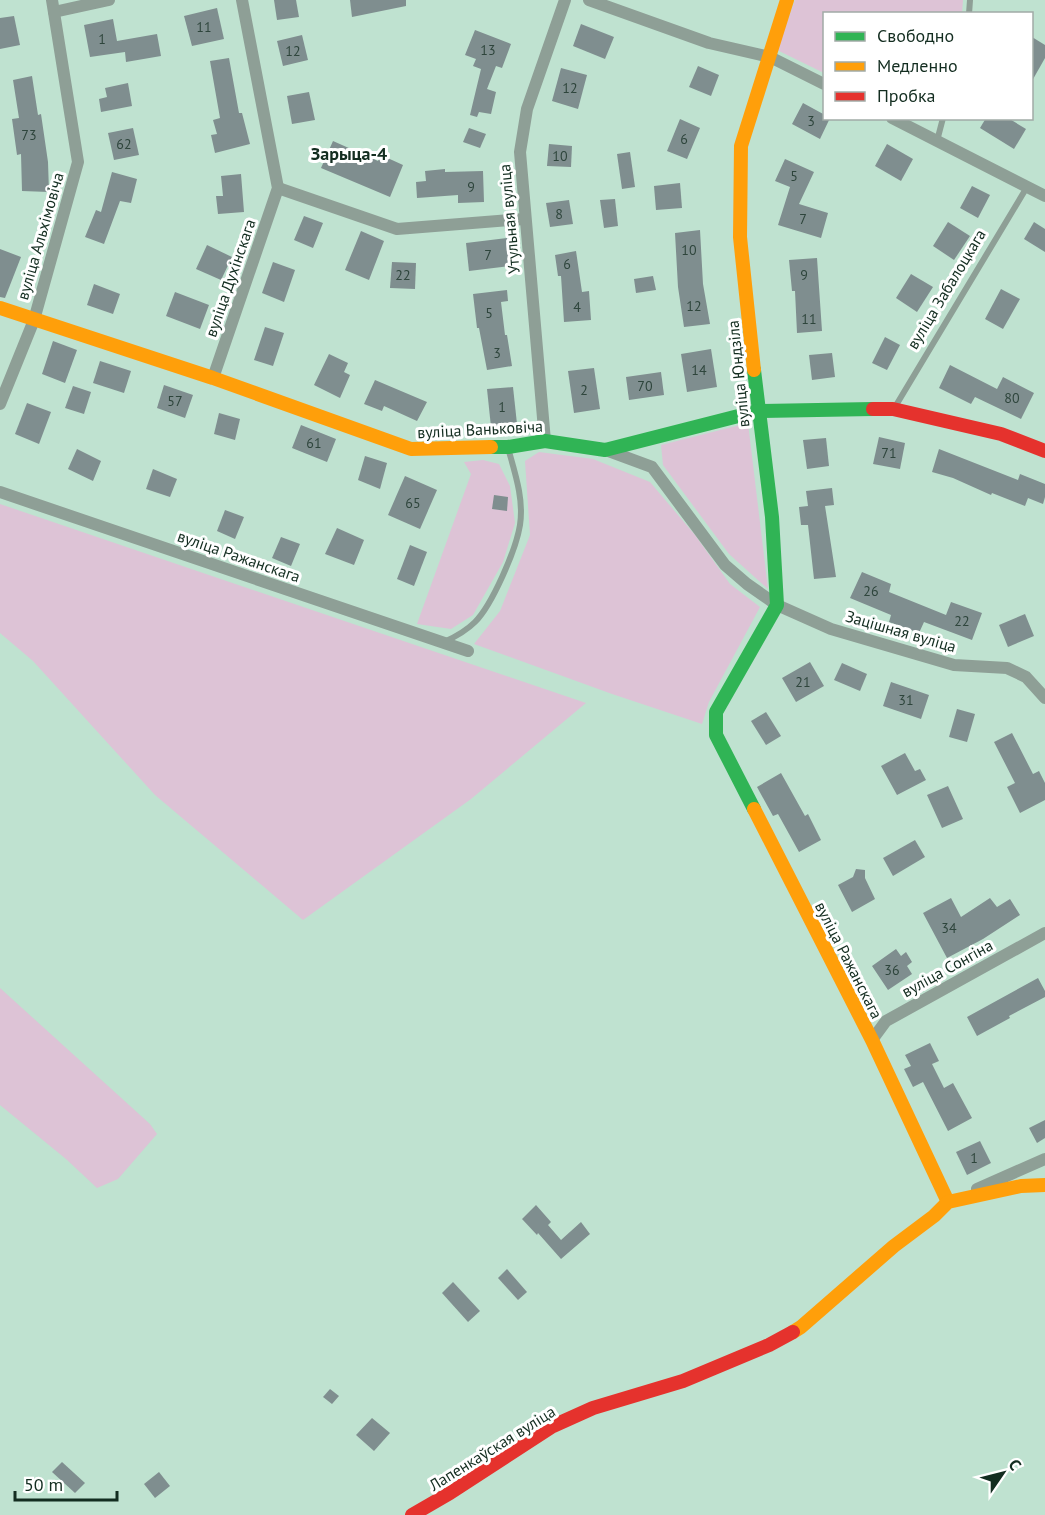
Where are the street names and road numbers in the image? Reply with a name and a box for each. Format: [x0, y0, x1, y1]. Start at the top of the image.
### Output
street label: Утульная вуліца [494, 163, 524, 275]
street label: вуліца Альхімовіча [12, 170, 68, 302]
street label: вуліца Духінскага [200, 216, 260, 340]
street label: вуліца Забалоцкага [902, 225, 990, 353]
street label: вуліца Юндзіла [722, 320, 754, 428]
street label: вуліца Ваньковіча [417, 416, 543, 442]
street label: вуліца Ражанскага [175, 526, 303, 586]
street label: Зацішная вуліца [843, 606, 959, 656]
street label: вуліца Ражанскага [811, 898, 887, 1022]
street label: вуліца Сонгіна [898, 935, 996, 1001]
street label: Лапенкаўская вуліца [424, 1401, 559, 1495]

